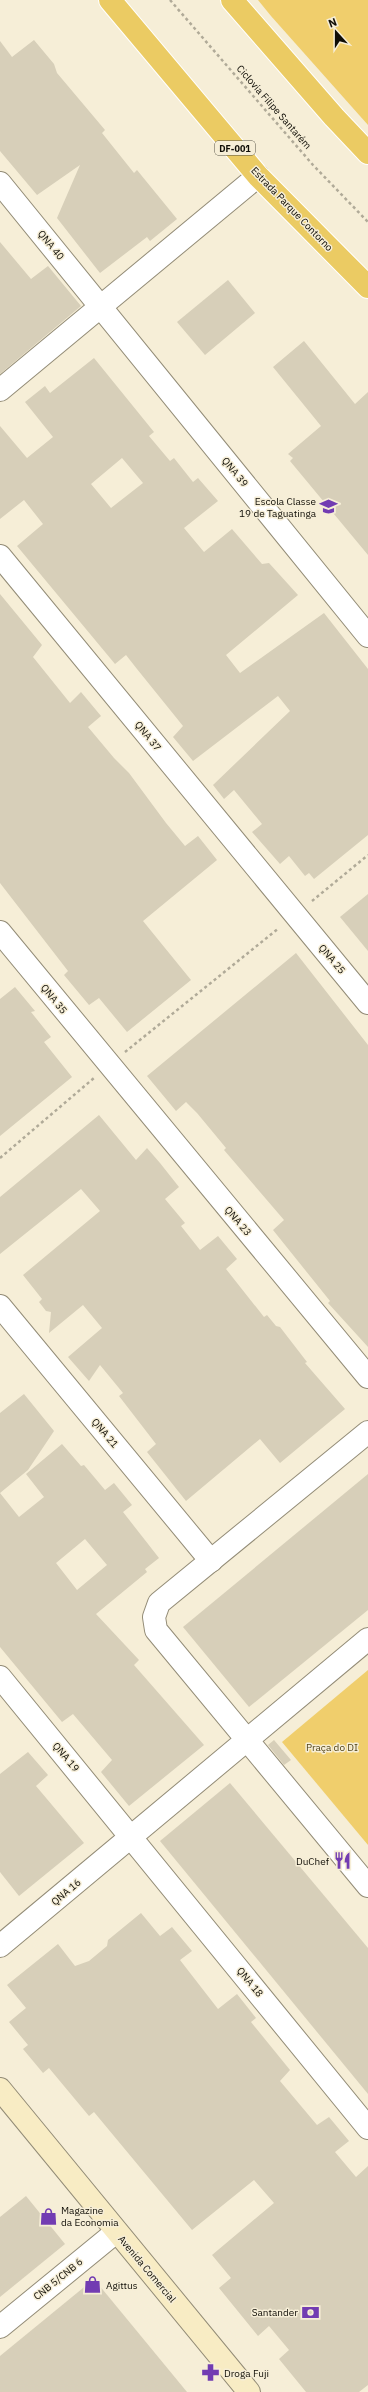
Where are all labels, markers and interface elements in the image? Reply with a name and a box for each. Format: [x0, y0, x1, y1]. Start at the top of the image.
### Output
north arrow [316, 12, 356, 52]
text: N [326, 15, 339, 31]
street label: Ciclovia Filipe Santarém [234, 62, 314, 152]
road number: DF-001 [215, 141, 255, 155]
street label: Estrada Parque Contorno [248, 164, 336, 254]
street label: QNA 40 [35, 227, 67, 263]
street label: QNA 39 [219, 454, 251, 490]
place label: Escola Classe 19 de Taguatinga [239, 495, 317, 520]
school or university icon: Escola Classe 19 de Taguatinga [319, 497, 339, 517]
street label: QNA 37 [132, 718, 164, 754]
street label: QNA 25 [316, 941, 348, 977]
street label: QNA 35 [38, 981, 70, 1017]
street label: QNA 23 [222, 1203, 254, 1239]
street label: QNA 21 [89, 1415, 121, 1451]
street label: QNA 19 [50, 1739, 82, 1775]
park label: Praça do DI [306, 1741, 358, 1754]
restaurant icon: DuChef [332, 1851, 352, 1871]
place label: DuChef [296, 1855, 330, 1868]
street label: QNA 16 [48, 1876, 84, 1908]
street label: QNA 18 [234, 1964, 266, 2000]
place label: Magazine da Economia [61, 2204, 119, 2229]
shop icon: Magazine da Economia [38, 2206, 58, 2226]
street label: Avenida Comercial [115, 2233, 179, 2305]
street label: CNB 5/CNB 6 [31, 2255, 85, 2303]
shop icon: Agittus [83, 2275, 103, 2295]
place label: Agittus [106, 2279, 138, 2292]
bank icon: Santander [301, 2302, 321, 2322]
place label: Santander [252, 2306, 298, 2319]
pharmacy icon: Droga Fuji [201, 2363, 221, 2383]
place label: Droga Fuji [224, 2367, 269, 2380]

